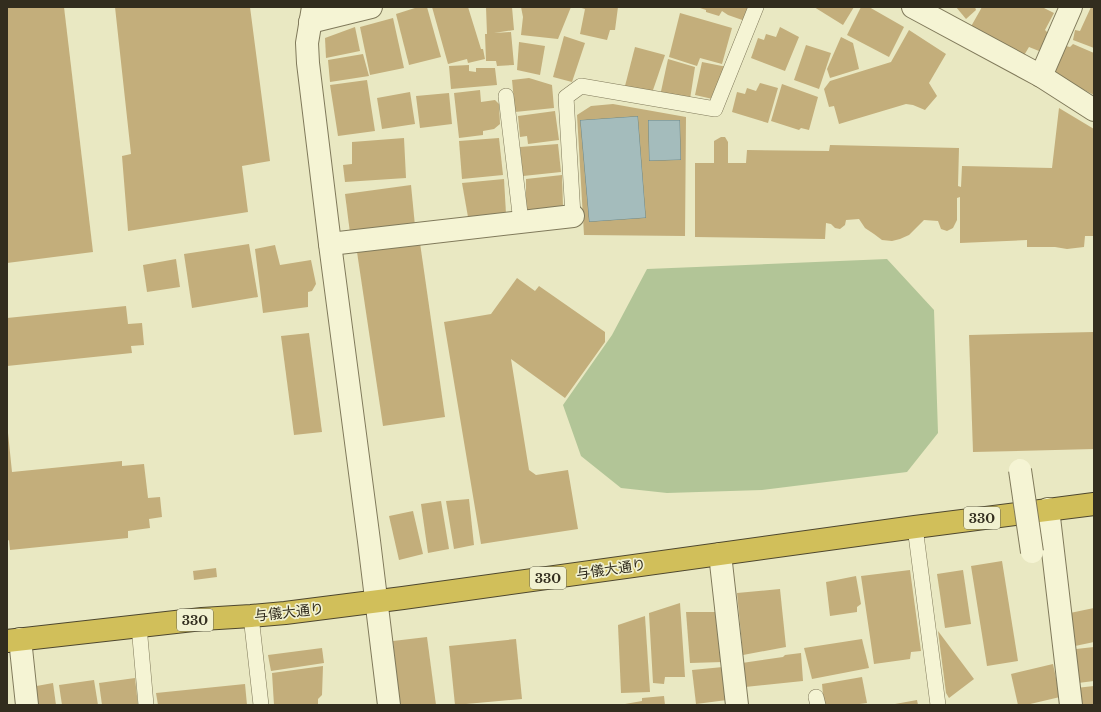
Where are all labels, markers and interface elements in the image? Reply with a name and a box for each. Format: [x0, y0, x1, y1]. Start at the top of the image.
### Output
road number: 330 [964, 507, 1000, 529]
street label: 与儀大通り [575, 555, 647, 583]
road number: 330 [530, 567, 566, 589]
street label: 与儀大通り [253, 599, 325, 625]
road number: 330 [177, 609, 213, 631]

